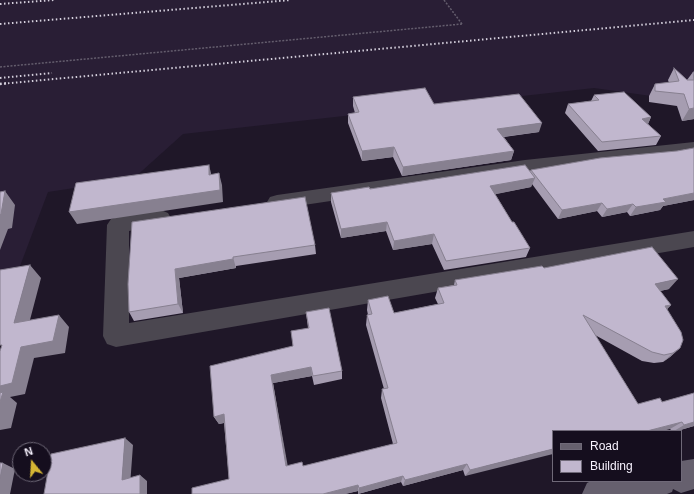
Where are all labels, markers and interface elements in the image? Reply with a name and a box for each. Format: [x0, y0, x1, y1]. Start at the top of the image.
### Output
legend [552, 430, 682, 482]
text: Road [590, 439, 619, 453]
north arrow [12, 442, 52, 482]
text: N [23, 445, 34, 458]
text: Building [590, 459, 633, 473]

